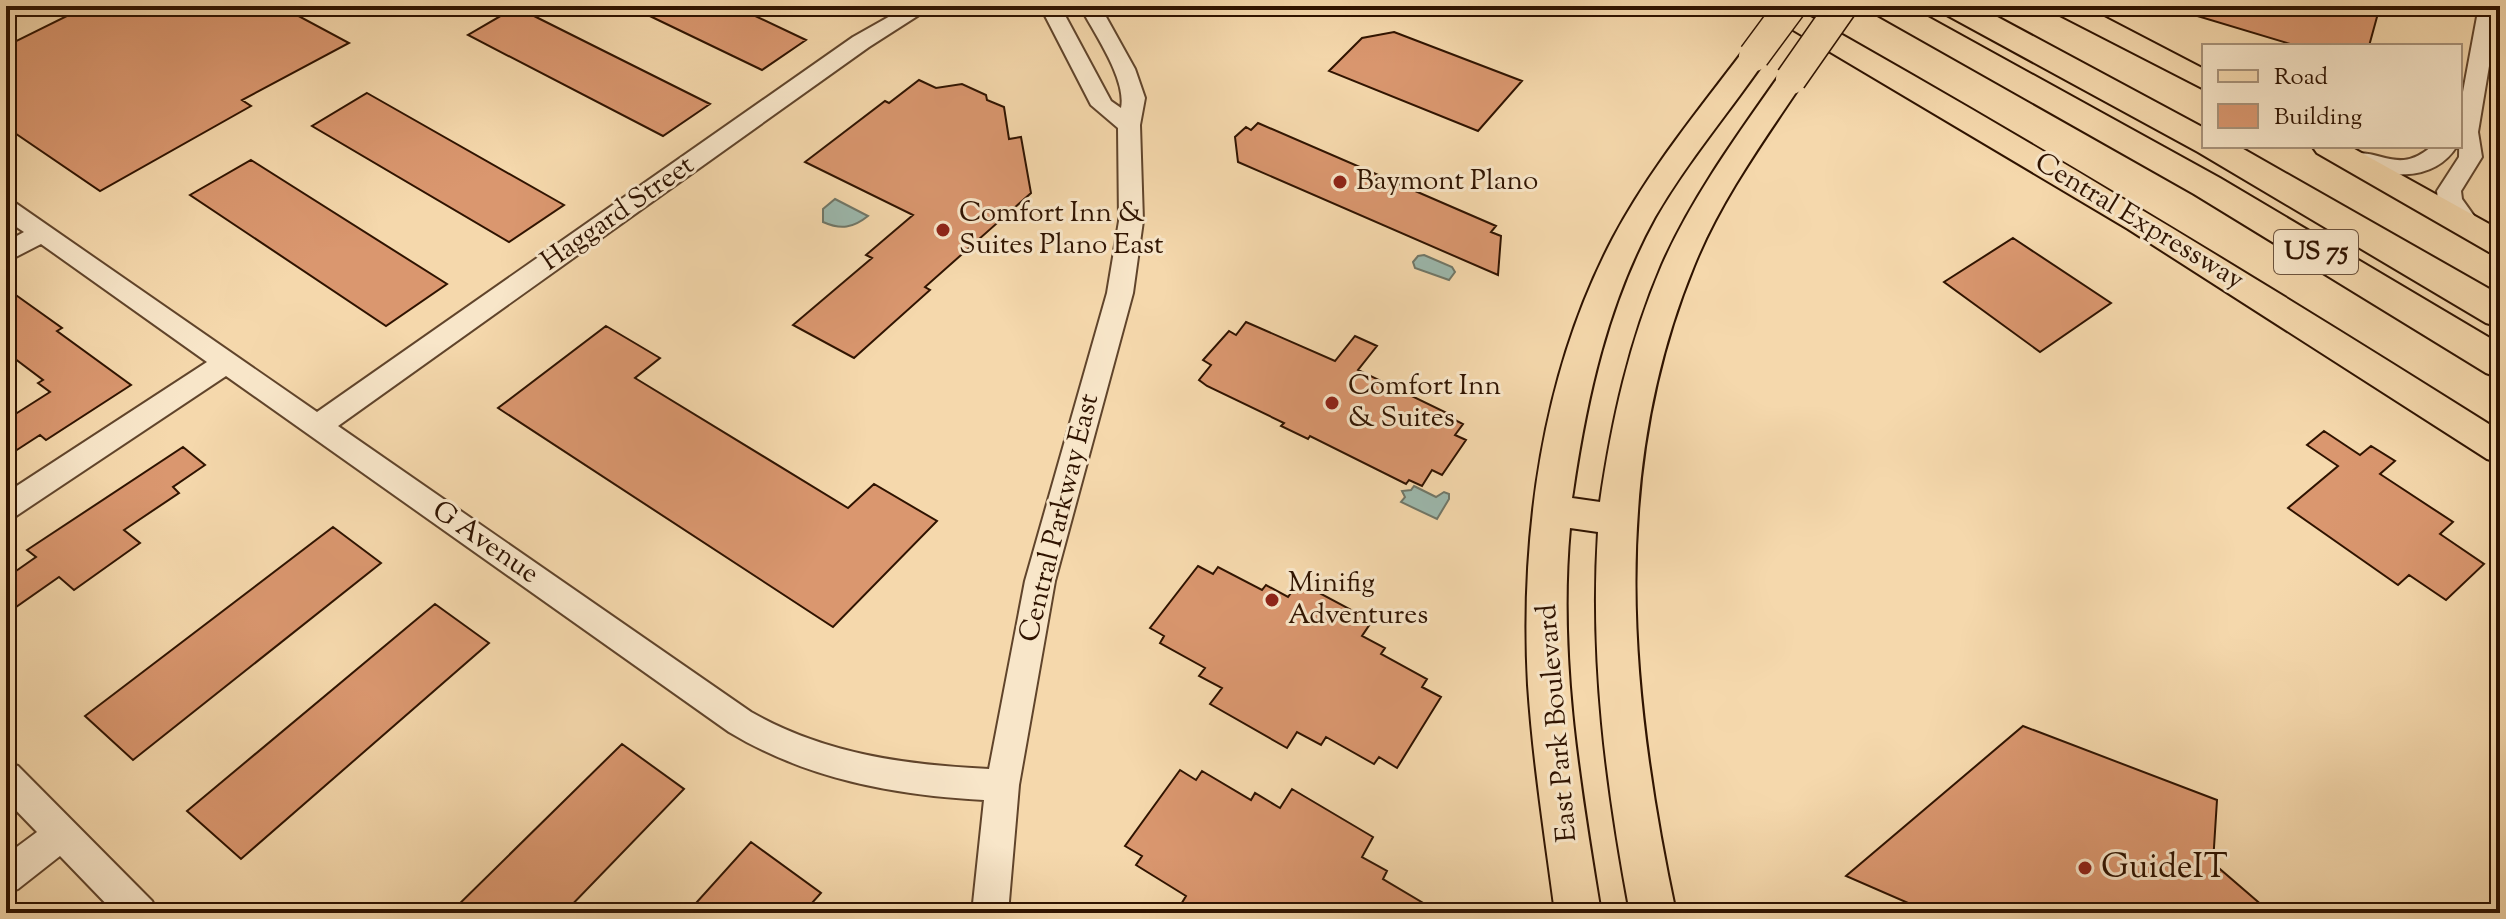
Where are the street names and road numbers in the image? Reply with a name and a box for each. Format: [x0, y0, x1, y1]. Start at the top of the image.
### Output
street label: Central Expressway [2027, 143, 2251, 301]
street label: Haggard Street [533, 146, 703, 282]
road number: US 75 [2274, 230, 2358, 274]
street label: Central Parkway East [1010, 389, 1110, 646]
street label: G Avenue [423, 492, 547, 594]
street label: East Park Boulevard [1528, 602, 1588, 844]

